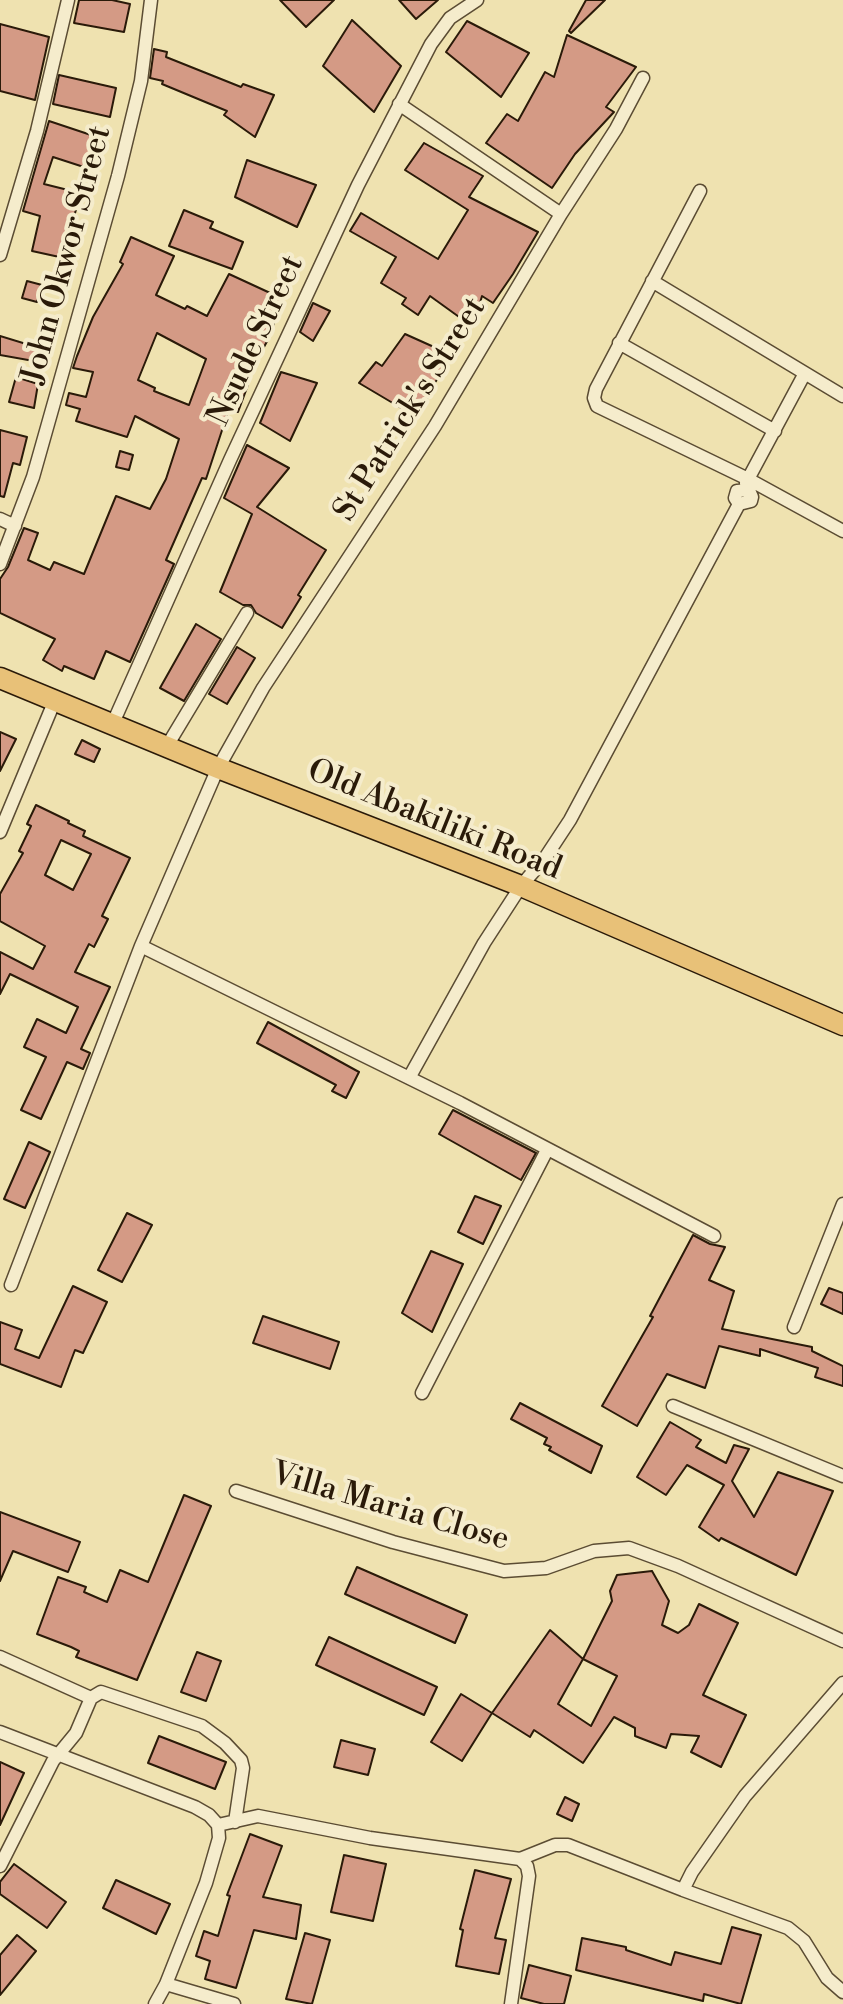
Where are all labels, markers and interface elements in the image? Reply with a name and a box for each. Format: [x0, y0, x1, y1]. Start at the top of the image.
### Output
street label: John Okwor Street [15, 122, 121, 388]
street label: Nsude Street [201, 250, 313, 432]
street label: St Patrick's Street [327, 291, 495, 529]
street label: Old Abakiliki Road [301, 753, 567, 889]
street label: Villa Maria Close [267, 1456, 513, 1560]

